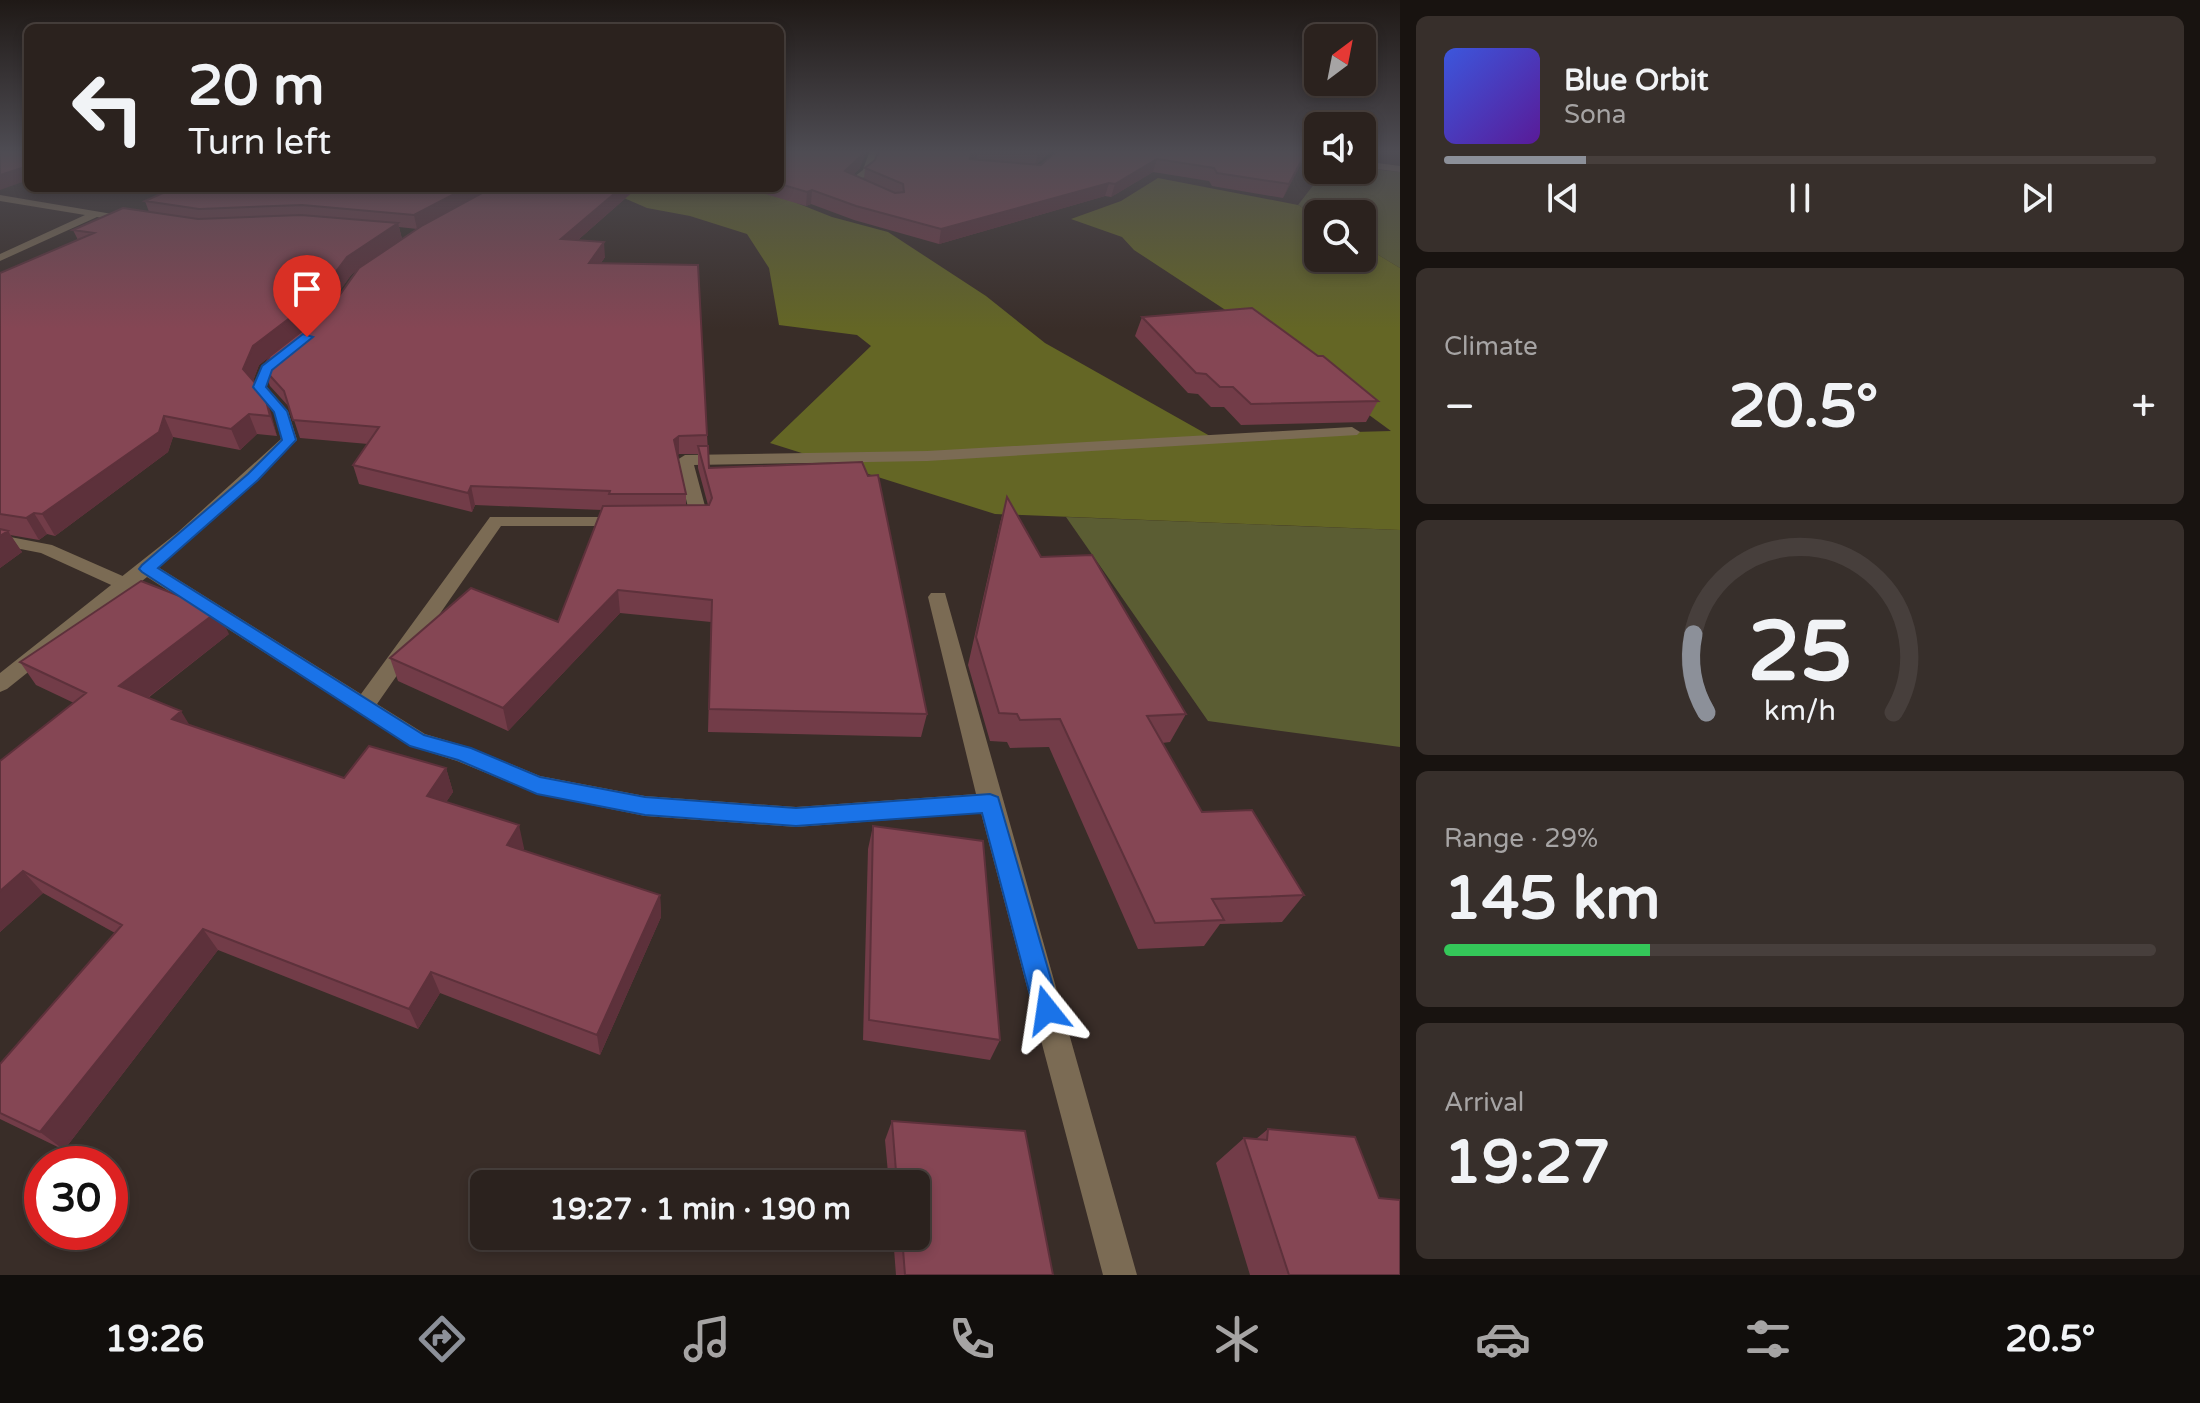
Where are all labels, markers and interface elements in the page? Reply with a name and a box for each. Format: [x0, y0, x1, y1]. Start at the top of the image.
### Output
north arrow [1304, 24, 1376, 96]
map controls [1304, 24, 1376, 272]
text: 20 m [188, 53, 324, 120]
icon: left [56, 56, 160, 160]
text: Blue Orbit [1564, 62, 1709, 99]
text: Sona [1564, 99, 1626, 130]
button: sound [1304, 112, 1376, 184]
text: Turn left [188, 121, 331, 164]
icon: previous [1541, 176, 1585, 220]
icon: pause [1778, 176, 1822, 220]
icon: next [2015, 176, 2059, 220]
button: search [1304, 200, 1376, 272]
pin [273, 255, 341, 337]
icon: arrive [285, 267, 329, 311]
text: Climate [1444, 331, 1538, 362]
text: 20.5° [1728, 371, 1878, 443]
text: − [1444, 381, 1475, 434]
text: + [2131, 381, 2156, 434]
text: 25 [1748, 603, 1852, 703]
text: km/h [1764, 695, 1836, 729]
text: Range · 29% [1444, 823, 1598, 854]
text: 145 km [1444, 863, 1660, 935]
position arrow [1005, 968, 1089, 1052]
text: Arrival [1444, 1087, 1524, 1118]
text: 19:27 [1444, 1127, 1610, 1199]
speed limit sign: 30 [24, 1146, 128, 1250]
text: 19:27 · 1 min · 190 m [549, 1191, 851, 1228]
icon: directions [414, 1311, 470, 1367]
icon: music [679, 1311, 735, 1367]
icon: phone [944, 1311, 1000, 1367]
icon: climate [1209, 1311, 1265, 1367]
icon: car [1475, 1311, 1531, 1367]
icon: filters [1740, 1311, 1796, 1367]
text: 19:26 [105, 1318, 204, 1361]
text: 20.5° [2005, 1318, 2095, 1361]

